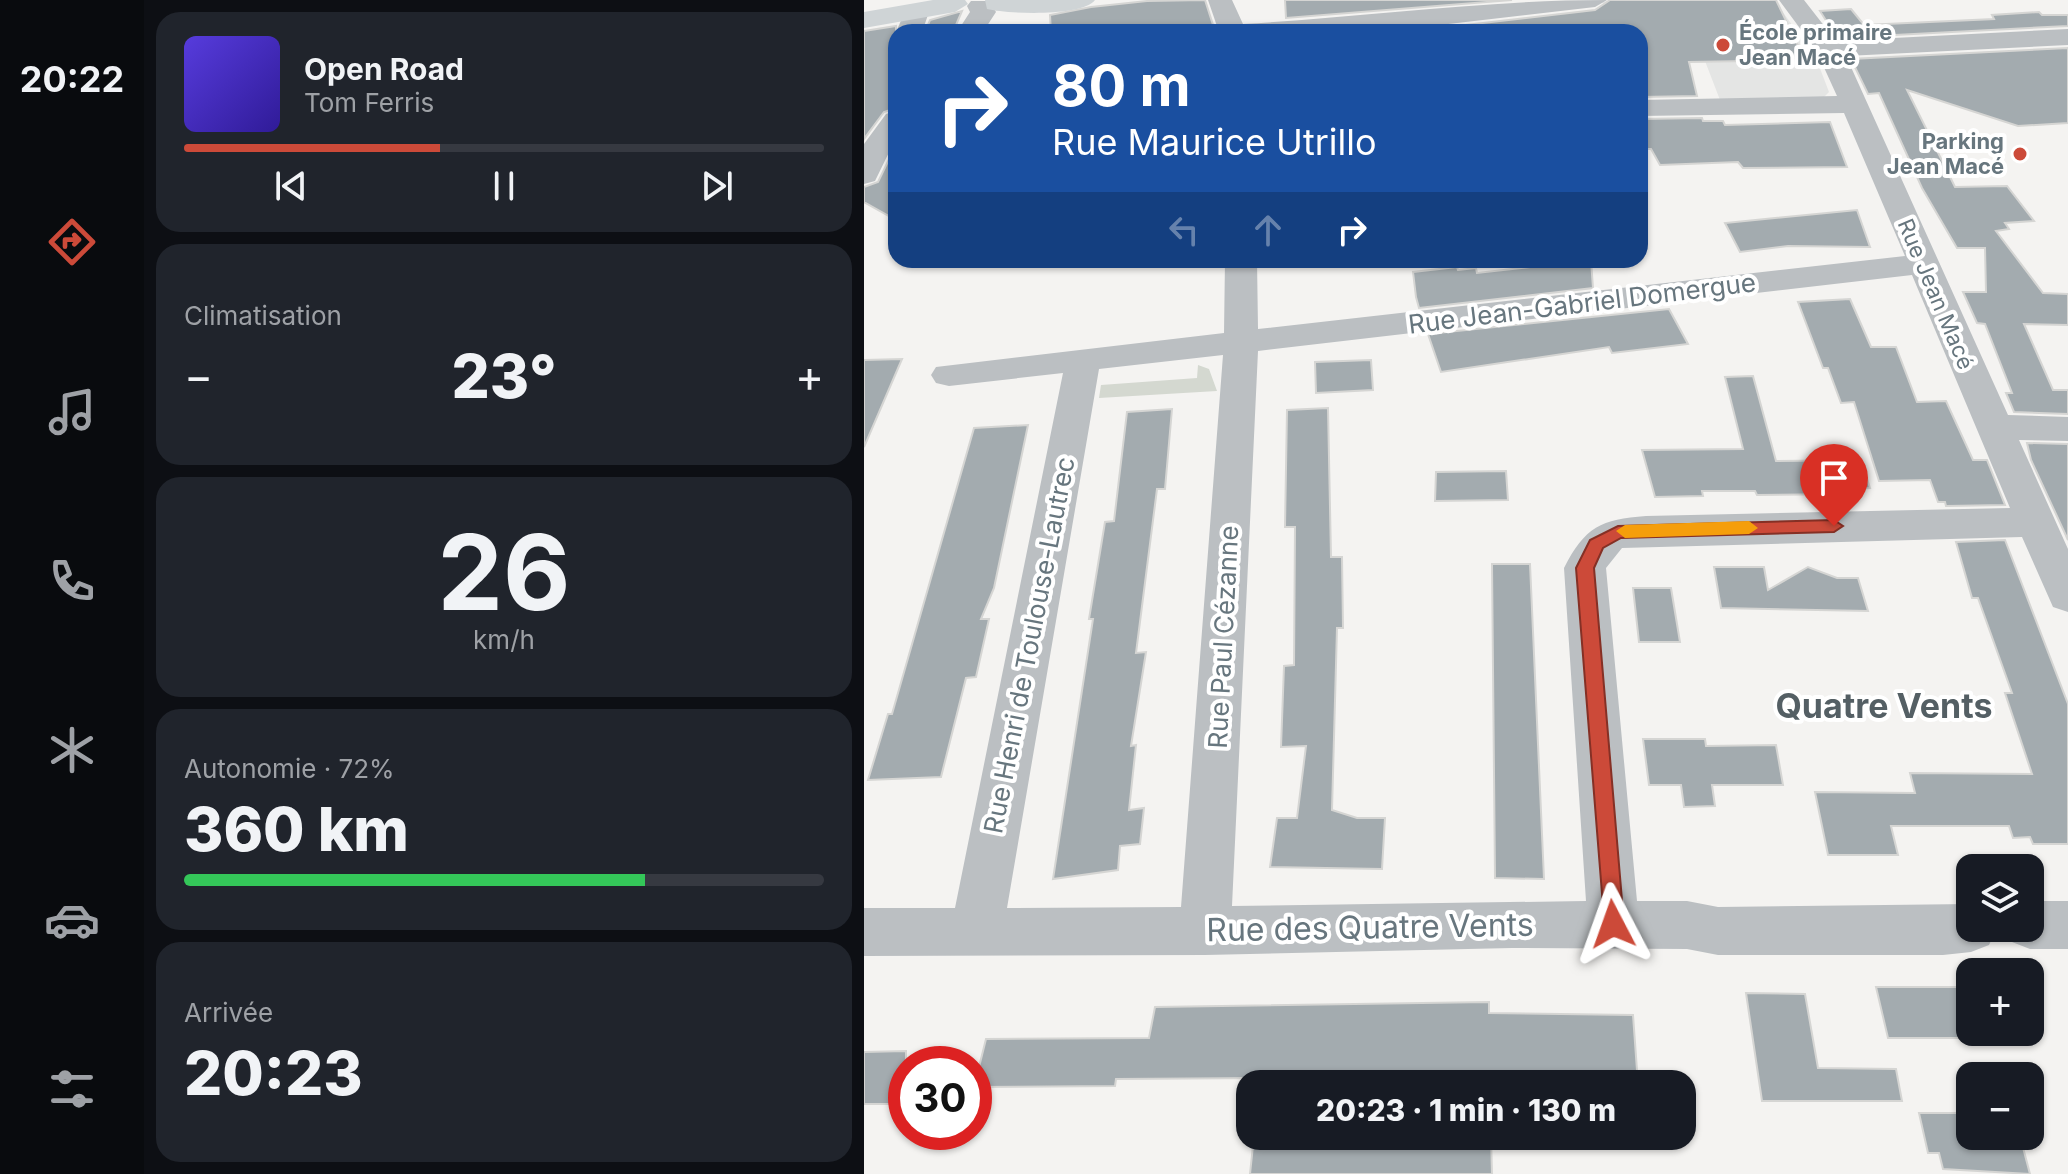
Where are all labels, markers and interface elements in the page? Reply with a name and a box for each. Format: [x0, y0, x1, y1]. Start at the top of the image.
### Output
place label: École primaire Jean Macé [1739, 19, 1892, 70]
marker: École primaire Jean Macé [1714, 36, 1732, 54]
text: Open Road [304, 51, 464, 87]
text: 80 m [1052, 52, 1191, 120]
icon: right [920, 56, 1024, 160]
text: 20:22 [20, 57, 124, 101]
text: Tom Ferris [304, 87, 434, 118]
text: Rue Maurice Utrillo [1052, 120, 1377, 164]
place label: Parking Jean Macé [1887, 128, 2004, 179]
marker: Parking Jean Macé [2011, 145, 2029, 163]
icon: previous [269, 164, 313, 208]
icon: pause [482, 164, 526, 208]
icon: next [695, 164, 739, 208]
icon: left [1162, 208, 1206, 252]
icon: ahead [1246, 208, 1290, 252]
icon: right [1330, 208, 1374, 252]
icon: directions [44, 214, 100, 270]
street label: Rue Jean Macé [1893, 215, 1979, 373]
street label: Rue Jean-Gabriel Domergue [1406, 266, 1758, 340]
text: Climatisation [184, 300, 342, 331]
text: 23° [451, 340, 557, 412]
text: − [184, 349, 213, 403]
text: + [795, 349, 824, 403]
icon: music [44, 384, 100, 440]
pin [1800, 444, 1868, 526]
street label: Rue Henri de Toulouse-Lautrec [977, 454, 1081, 836]
icon: arrive [1812, 456, 1856, 500]
text: 26 [437, 509, 571, 635]
street label: Rue Paul Cézanne [1202, 525, 1244, 749]
icon: phone [44, 553, 100, 609]
text: km/h [473, 624, 535, 655]
district label: Quatre Vents [1775, 685, 1993, 726]
icon: climate [44, 722, 100, 778]
text: Autonomie · 72% [184, 753, 395, 784]
text: 360 km [184, 793, 409, 865]
map controls [1956, 854, 2044, 1150]
button: layers [1956, 854, 2044, 942]
position arrow [1571, 882, 1655, 966]
icon: car [44, 892, 100, 948]
street label: Rue des Quatre Vents [1206, 905, 1534, 949]
button: + [1956, 958, 2044, 1046]
text: Arrivée [184, 997, 273, 1028]
text: 20:23 [184, 1037, 363, 1109]
speed limit sign: 30 [888, 1046, 992, 1150]
icon: filters [44, 1061, 100, 1117]
button: − [1956, 1062, 2044, 1150]
text: 20:23 · 1 min · 130 m [1316, 1092, 1616, 1128]

